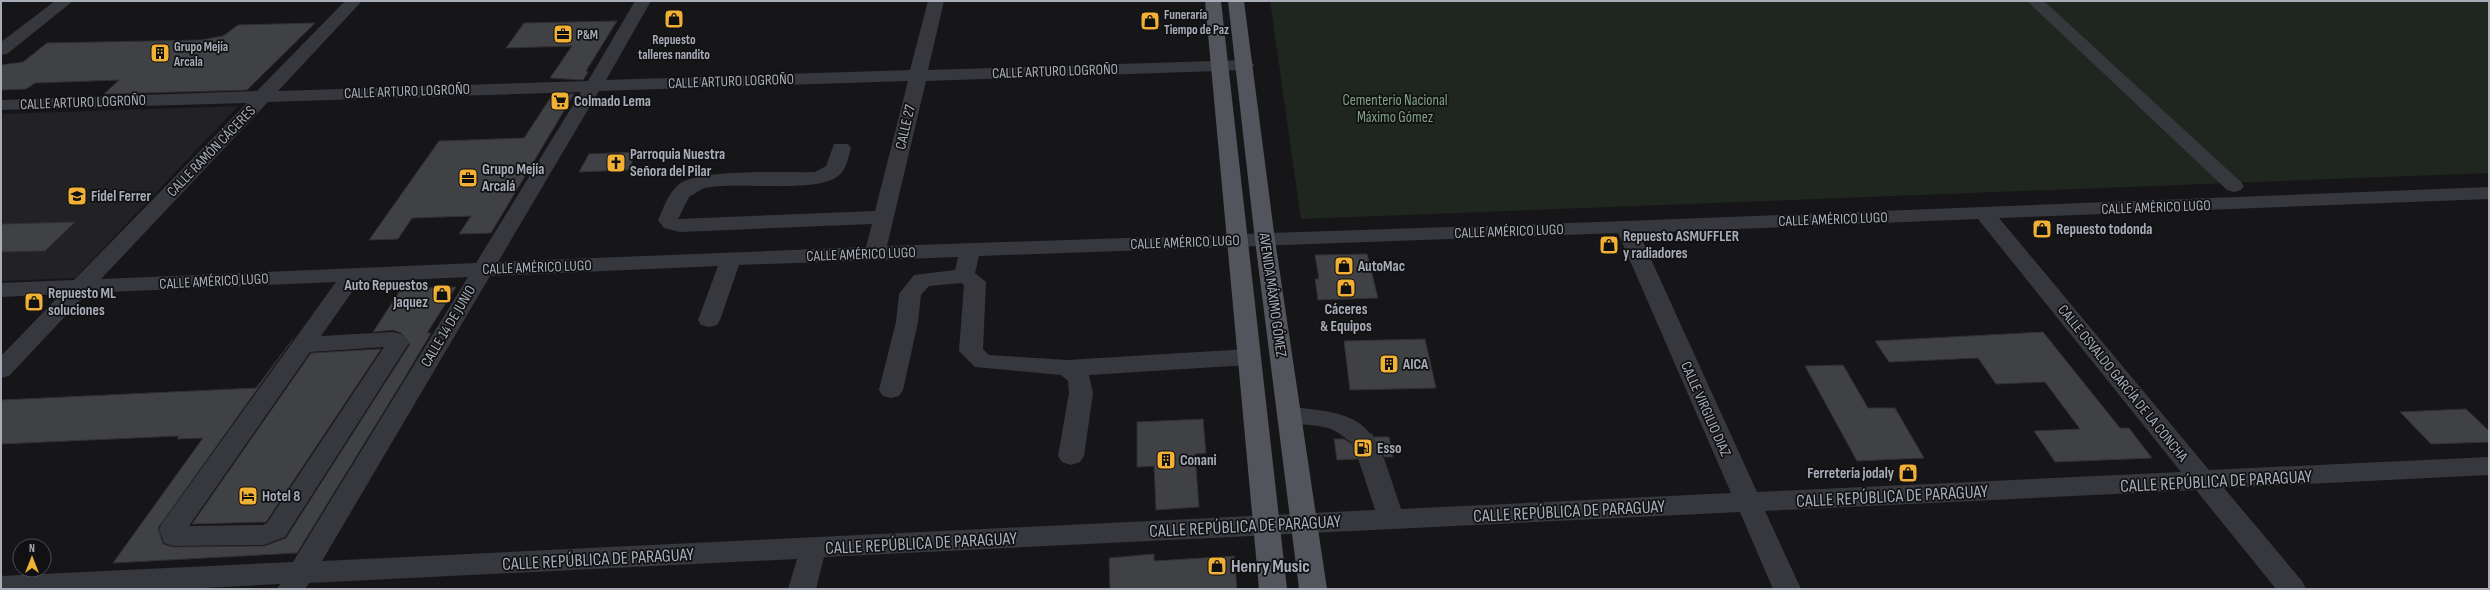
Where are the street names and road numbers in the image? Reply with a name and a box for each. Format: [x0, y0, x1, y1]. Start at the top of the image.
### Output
street label: CALLE ARTURO LOGROÑO [992, 60, 1118, 83]
street label: CALLE ARTURO LOGROÑO [668, 70, 794, 93]
street label: CALLE ARTURO LOGROÑO [344, 80, 470, 103]
street label: CALLE ARTURO LOGROÑO [20, 91, 146, 114]
street label: CALLE RAMÓN CÁCERES [163, 102, 260, 201]
street label: CALLE 27 [891, 103, 920, 151]
street label: CALLE AMÉRICO LUGO [2101, 196, 2211, 219]
street label: CALLE AMÉRICO LUGO [1778, 208, 1888, 231]
street label: CALLE AMÉRICO LUGO [1454, 220, 1564, 243]
street label: CALLE AMÉRICO LUGO [1130, 231, 1240, 254]
street label: AVENIDA MÁXIMO GÓMEZ [1254, 231, 1291, 358]
street label: CALLE AMÉRICO LUGO [806, 243, 916, 266]
street label: CALLE AMÉRICO LUGO [482, 256, 592, 279]
street label: CALLE AMÉRICO LUGO [159, 269, 269, 294]
street label: CALLE 14 DE JUNIO [417, 282, 480, 370]
street label: CALLE OSVALDO GARCÍA DE LA CONCHA [2053, 301, 2192, 466]
street label: CALLE VIRGILIO DIAZ [1676, 359, 1735, 460]
street label: CALLE REPÚBLICA DE PARAGUAY [2120, 466, 2313, 497]
street label: CALLE REPÚBLICA DE PARAGUAY [1796, 481, 1989, 512]
street label: CALLE REPÚBLICA DE PARAGUAY [1473, 496, 1666, 527]
street label: CALLE REPÚBLICA DE PARAGUAY [1149, 511, 1342, 542]
street label: CALLE REPÚBLICA DE PARAGUAY [825, 528, 1018, 559]
street label: CALLE REPÚBLICA DE PARAGUAY [502, 544, 695, 575]

